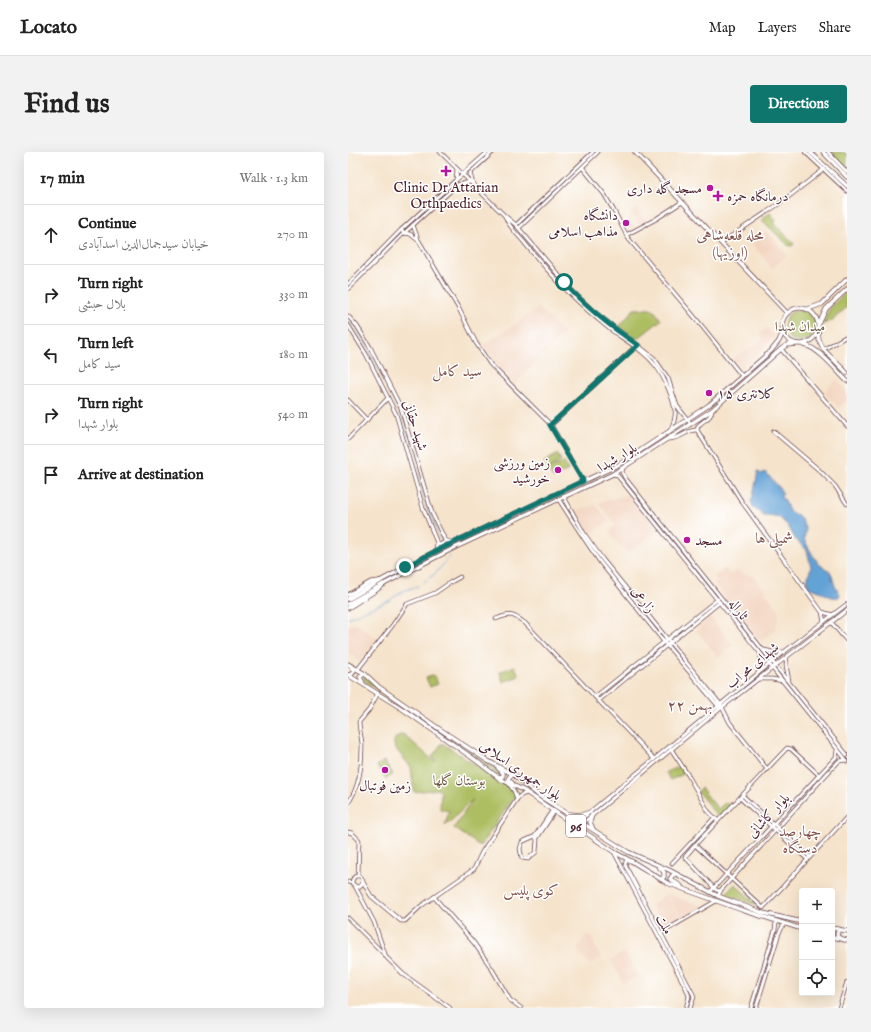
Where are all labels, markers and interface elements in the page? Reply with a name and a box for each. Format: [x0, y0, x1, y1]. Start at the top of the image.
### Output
text: Locato [20, 16, 77, 40]
text: Map [709, 19, 736, 37]
text: Layers [758, 19, 797, 37]
text: Share [819, 19, 851, 37]
button: Directions [750, 85, 847, 123]
text: Find us [24, 87, 110, 122]
marker: Clinic Dr Attarian Orthpaedics [440, 165, 452, 177]
text: 17 min [40, 168, 85, 189]
text: Walk · 1.3 km [239, 170, 308, 187]
place label: Clinic Dr Attarian Orthpaedics [394, 179, 499, 213]
place label: مسجد گله داری [627, 180, 702, 198]
marker: مسجد گله داری [705, 183, 715, 193]
place label: درمانگاه حمزه [727, 187, 789, 206]
marker: درمانگاه حمزه [712, 190, 724, 202]
place label: دانشگاه مذاهب اسلامی [548, 206, 618, 241]
text: Continue [78, 214, 136, 233]
marker: دانشگاه مذاهب اسلامی [621, 218, 631, 228]
icon: ahead [40, 224, 62, 246]
text: 270 m [277, 226, 308, 243]
district label: محله قلعه‌شاهی (اوزیها) [696, 226, 764, 262]
text: خیابان سیدجمال‌الدین اسدآبادی [78, 236, 209, 253]
route start [555, 273, 573, 291]
text: Turn right [78, 274, 143, 293]
icon: right [40, 284, 62, 306]
text: 330 m [279, 286, 308, 303]
text: بلال حبشی [78, 296, 126, 313]
park label: میدان شهدا [775, 318, 825, 336]
text: Turn left [78, 334, 134, 353]
icon: left [40, 344, 62, 366]
text: 180 m [279, 346, 308, 363]
text: سید کامل [78, 356, 121, 373]
district label: سید کامل [432, 362, 482, 382]
place label: کلانتری ۱۵ [717, 385, 775, 403]
marker: کلانتری ۱۵ [704, 388, 714, 398]
text: Turn right [78, 394, 143, 413]
street label: شهید حقانی [398, 398, 432, 453]
icon: right [40, 404, 62, 426]
text: 540 m [278, 406, 308, 423]
text: بلوار شهدا [78, 416, 118, 433]
street label: بلوار شهدا [594, 439, 641, 477]
place label: زمین ورزشی خورشید [493, 454, 550, 488]
icon: arrive [40, 464, 62, 486]
text: Arrive at destination [78, 465, 204, 484]
marker: زمین ورزشی خورشید [553, 465, 563, 475]
district label: شمیلی ها [755, 529, 793, 549]
place label: مسجد [695, 532, 722, 550]
marker: مسجد [682, 535, 692, 545]
route end [396, 558, 414, 576]
street label: زارعی [627, 583, 659, 617]
street label: ثاراله [724, 595, 752, 624]
street label: شهدای محراب [722, 638, 783, 693]
district label: ۲۲ بهمن [668, 696, 712, 715]
street label: بلوار جمهوری اسلامی [476, 737, 565, 805]
marker: زمین فوتبال [380, 765, 390, 775]
park label: بوستان گلها [433, 772, 486, 790]
place label: زمین فوتبال [359, 777, 411, 795]
street label: بلوار کاشانی [744, 789, 794, 842]
road number: 96 [566, 815, 586, 837]
district label: چهارصد دستگاه [779, 822, 821, 858]
district label: کوی پلیس [503, 881, 559, 901]
map controls [799, 888, 835, 996]
button: + [799, 888, 835, 924]
street label: ملت [651, 911, 677, 938]
button: − [799, 924, 835, 960]
button: locate [799, 960, 835, 996]

